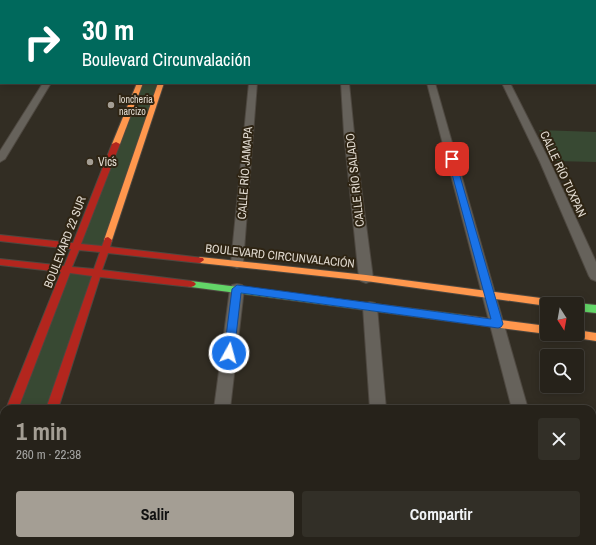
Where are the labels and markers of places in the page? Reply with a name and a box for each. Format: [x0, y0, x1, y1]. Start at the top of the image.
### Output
place label: loncheria narcizo [119, 93, 153, 118]
marker: loncheria narcizo [106, 100, 116, 110]
pin [435, 142, 469, 176]
place label: Vic´s [98, 154, 117, 170]
marker: Vic´s [85, 157, 95, 167]

